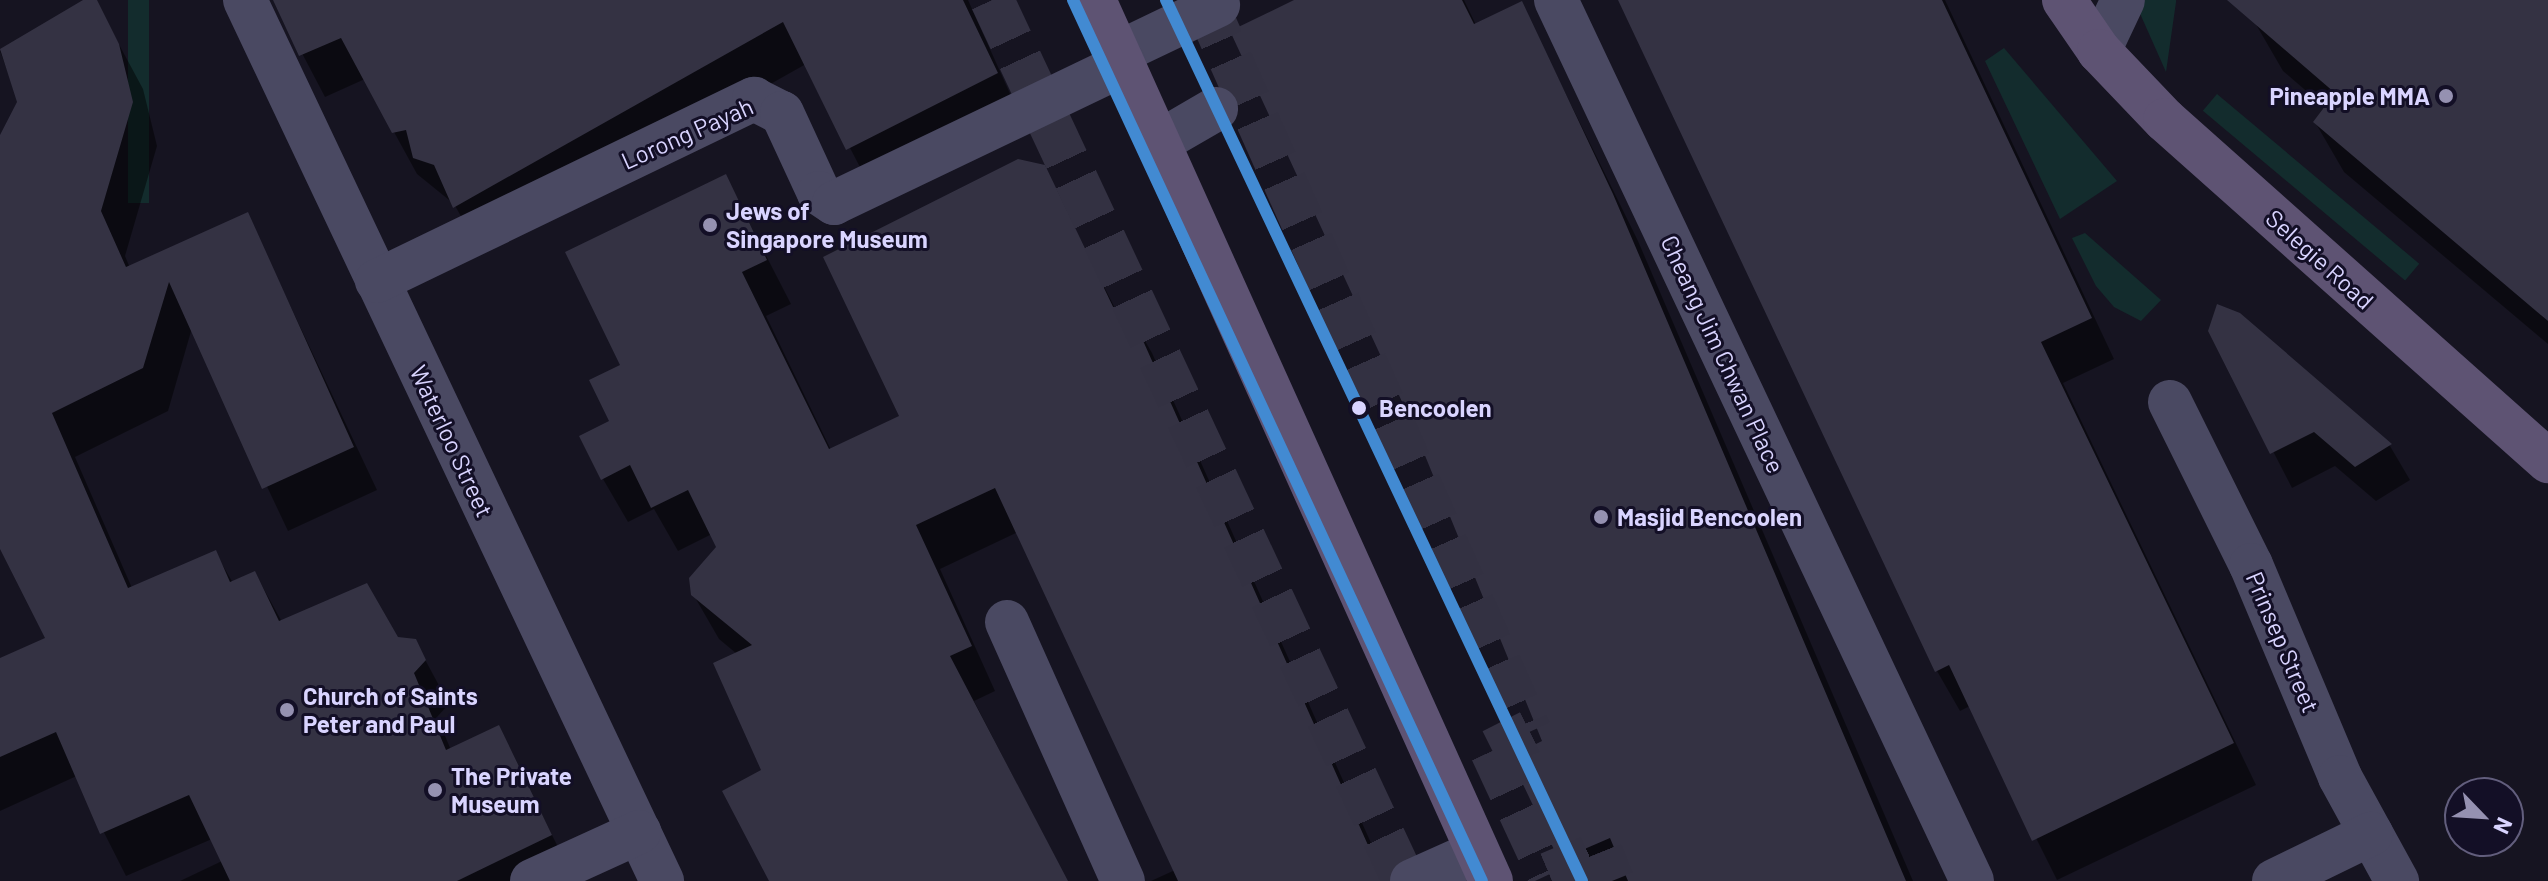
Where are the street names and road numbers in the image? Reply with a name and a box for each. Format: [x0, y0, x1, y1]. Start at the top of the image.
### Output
street label: Lorong Payah [617, 91, 757, 175]
street label: Selegie Road [2260, 203, 2380, 315]
street label: Cheang Jim Chwan Place [1655, 231, 1791, 477]
street label: Waterloo Street [404, 361, 500, 521]
street label: Prinsep Street [2240, 567, 2326, 717]

